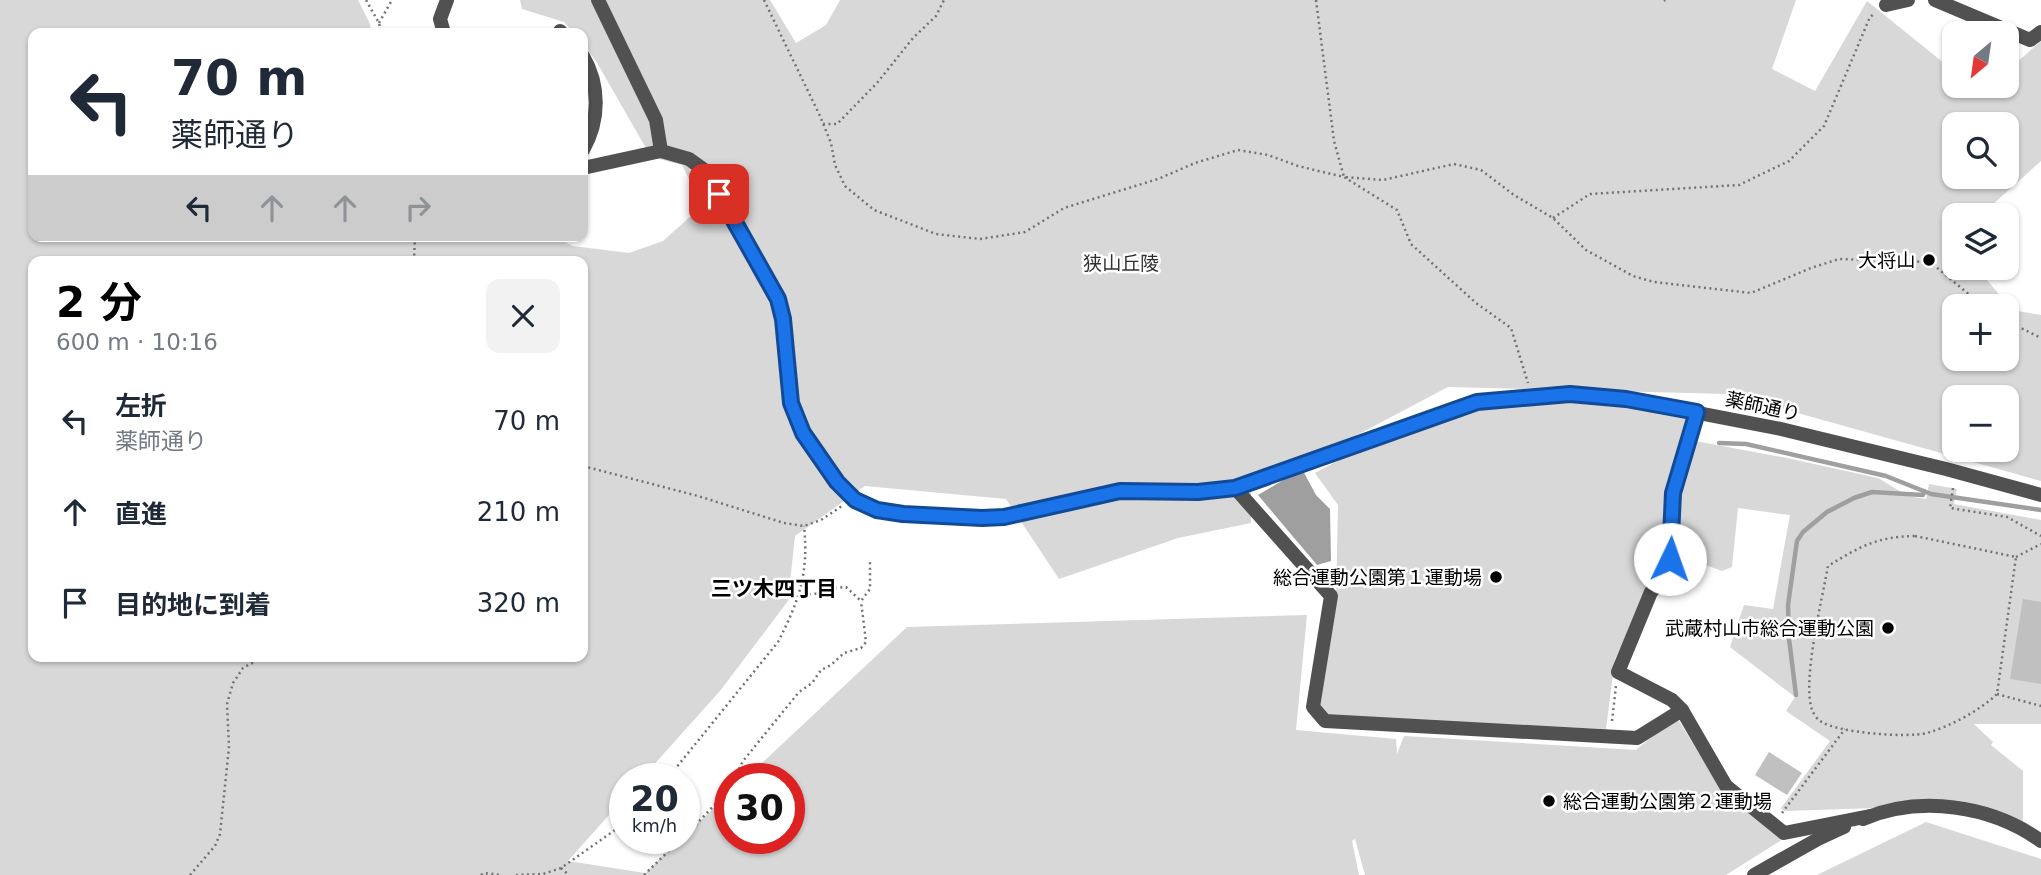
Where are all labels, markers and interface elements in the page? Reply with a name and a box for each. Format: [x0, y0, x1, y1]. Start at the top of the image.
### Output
north arrow [1942, 21, 2020, 98]
map controls [1942, 21, 2019, 462]
text: 70 m [171, 50, 307, 107]
icon: left [56, 56, 147, 147]
button: search [1942, 112, 2019, 189]
text: 薬師通り [171, 116, 299, 154]
pin [689, 164, 749, 224]
icon: arrive [700, 175, 738, 213]
icon: left [180, 189, 218, 227]
icon: ahead [253, 189, 291, 227]
icon: ahead [326, 189, 364, 227]
icon: right [399, 189, 437, 227]
button: layers [1942, 203, 2019, 280]
place label: 大将山 [1858, 249, 1915, 271]
park label: 狭山丘陵 [1083, 252, 1159, 274]
marker: 大将山 [1921, 252, 1937, 268]
text: 2 分 [56, 278, 142, 327]
button: close [486, 279, 560, 353]
button: + [1942, 294, 2019, 371]
text: 600 m · 10:16 [56, 329, 218, 355]
button: − [1942, 385, 2019, 462]
street label: 薬師通り [1724, 387, 1802, 425]
text: 左折 [115, 391, 167, 421]
icon: left [56, 402, 94, 440]
text: 70 m [493, 406, 560, 436]
text: 薬師通り [115, 428, 207, 454]
icon: ahead [56, 493, 94, 531]
text: 210 m [477, 497, 560, 527]
text: 直進 [115, 499, 167, 529]
position arrow [1633, 522, 1707, 596]
place label: 総合運動公園第１運動場 [1273, 566, 1482, 588]
marker: 総合運動公園第１運動場 [1488, 569, 1504, 585]
district label: 三ツ木四丁目 [711, 577, 837, 601]
icon: arrive [56, 584, 94, 622]
text: 320 m [477, 588, 560, 618]
text: 目的地に到着 [115, 590, 271, 620]
place label: 武蔵村山市総合運動公園 [1665, 617, 1874, 639]
marker: 武蔵村山市総合運動公園 [1880, 620, 1896, 636]
speed limit sign: 30 [714, 763, 805, 854]
text: 20 [630, 779, 679, 819]
place label: 総合運動公園第２運動場 [1563, 790, 1772, 812]
marker: 総合運動公園第２運動場 [1541, 793, 1557, 809]
text: km/h [632, 815, 677, 836]

